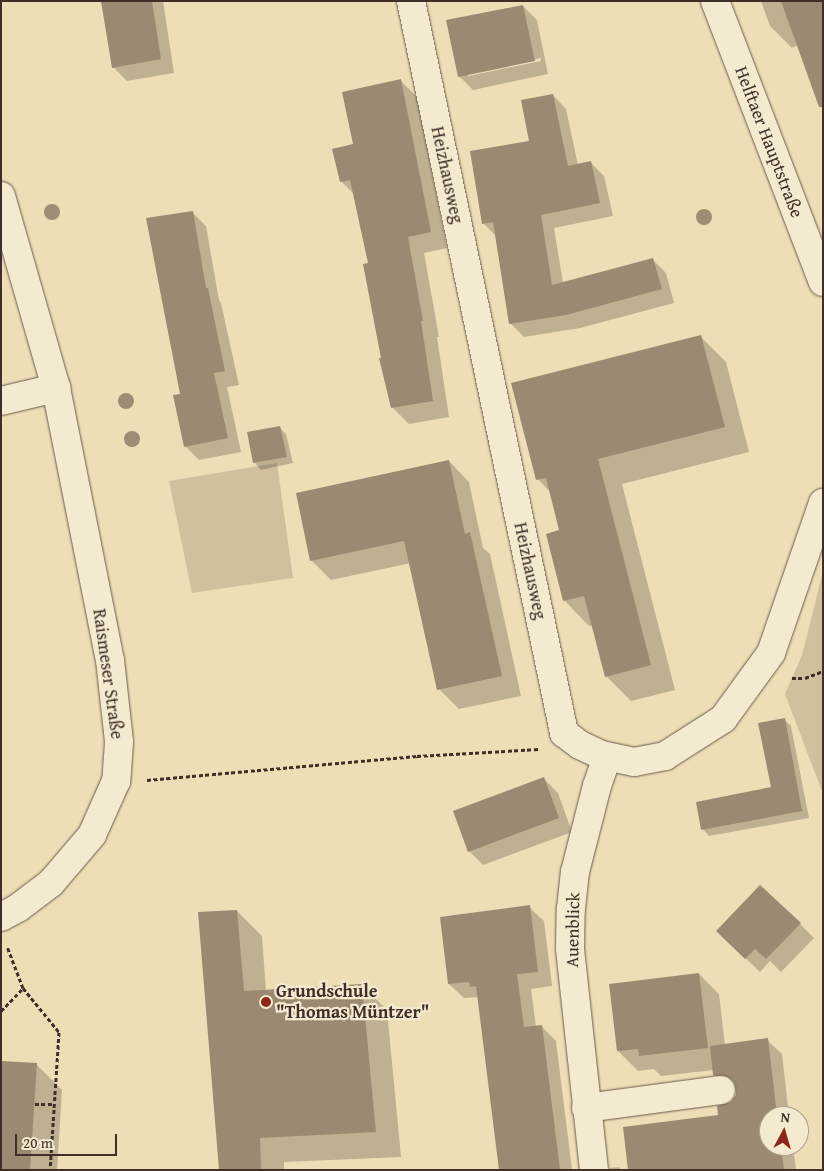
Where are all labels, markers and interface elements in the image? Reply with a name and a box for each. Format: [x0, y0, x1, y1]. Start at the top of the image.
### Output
street label: Helftaer Hauptstraße [730, 63, 808, 221]
street label: Heizhausweg [426, 125, 468, 225]
street label: Heizhausweg [509, 521, 551, 621]
street label: Raismeser Straße [88, 608, 128, 740]
street label: Auenblick [562, 892, 584, 968]
place label: Grundschule "Thomas Müntzer" [276, 981, 430, 1024]
marker: Grundschule "Thomas Müntzer" [260, 996, 272, 1008]
north arrow [759, 1106, 809, 1156]
text: N [780, 1107, 791, 1128]
scale bar [18, 1124, 120, 1156]
text: 20 m [23, 1132, 53, 1153]

